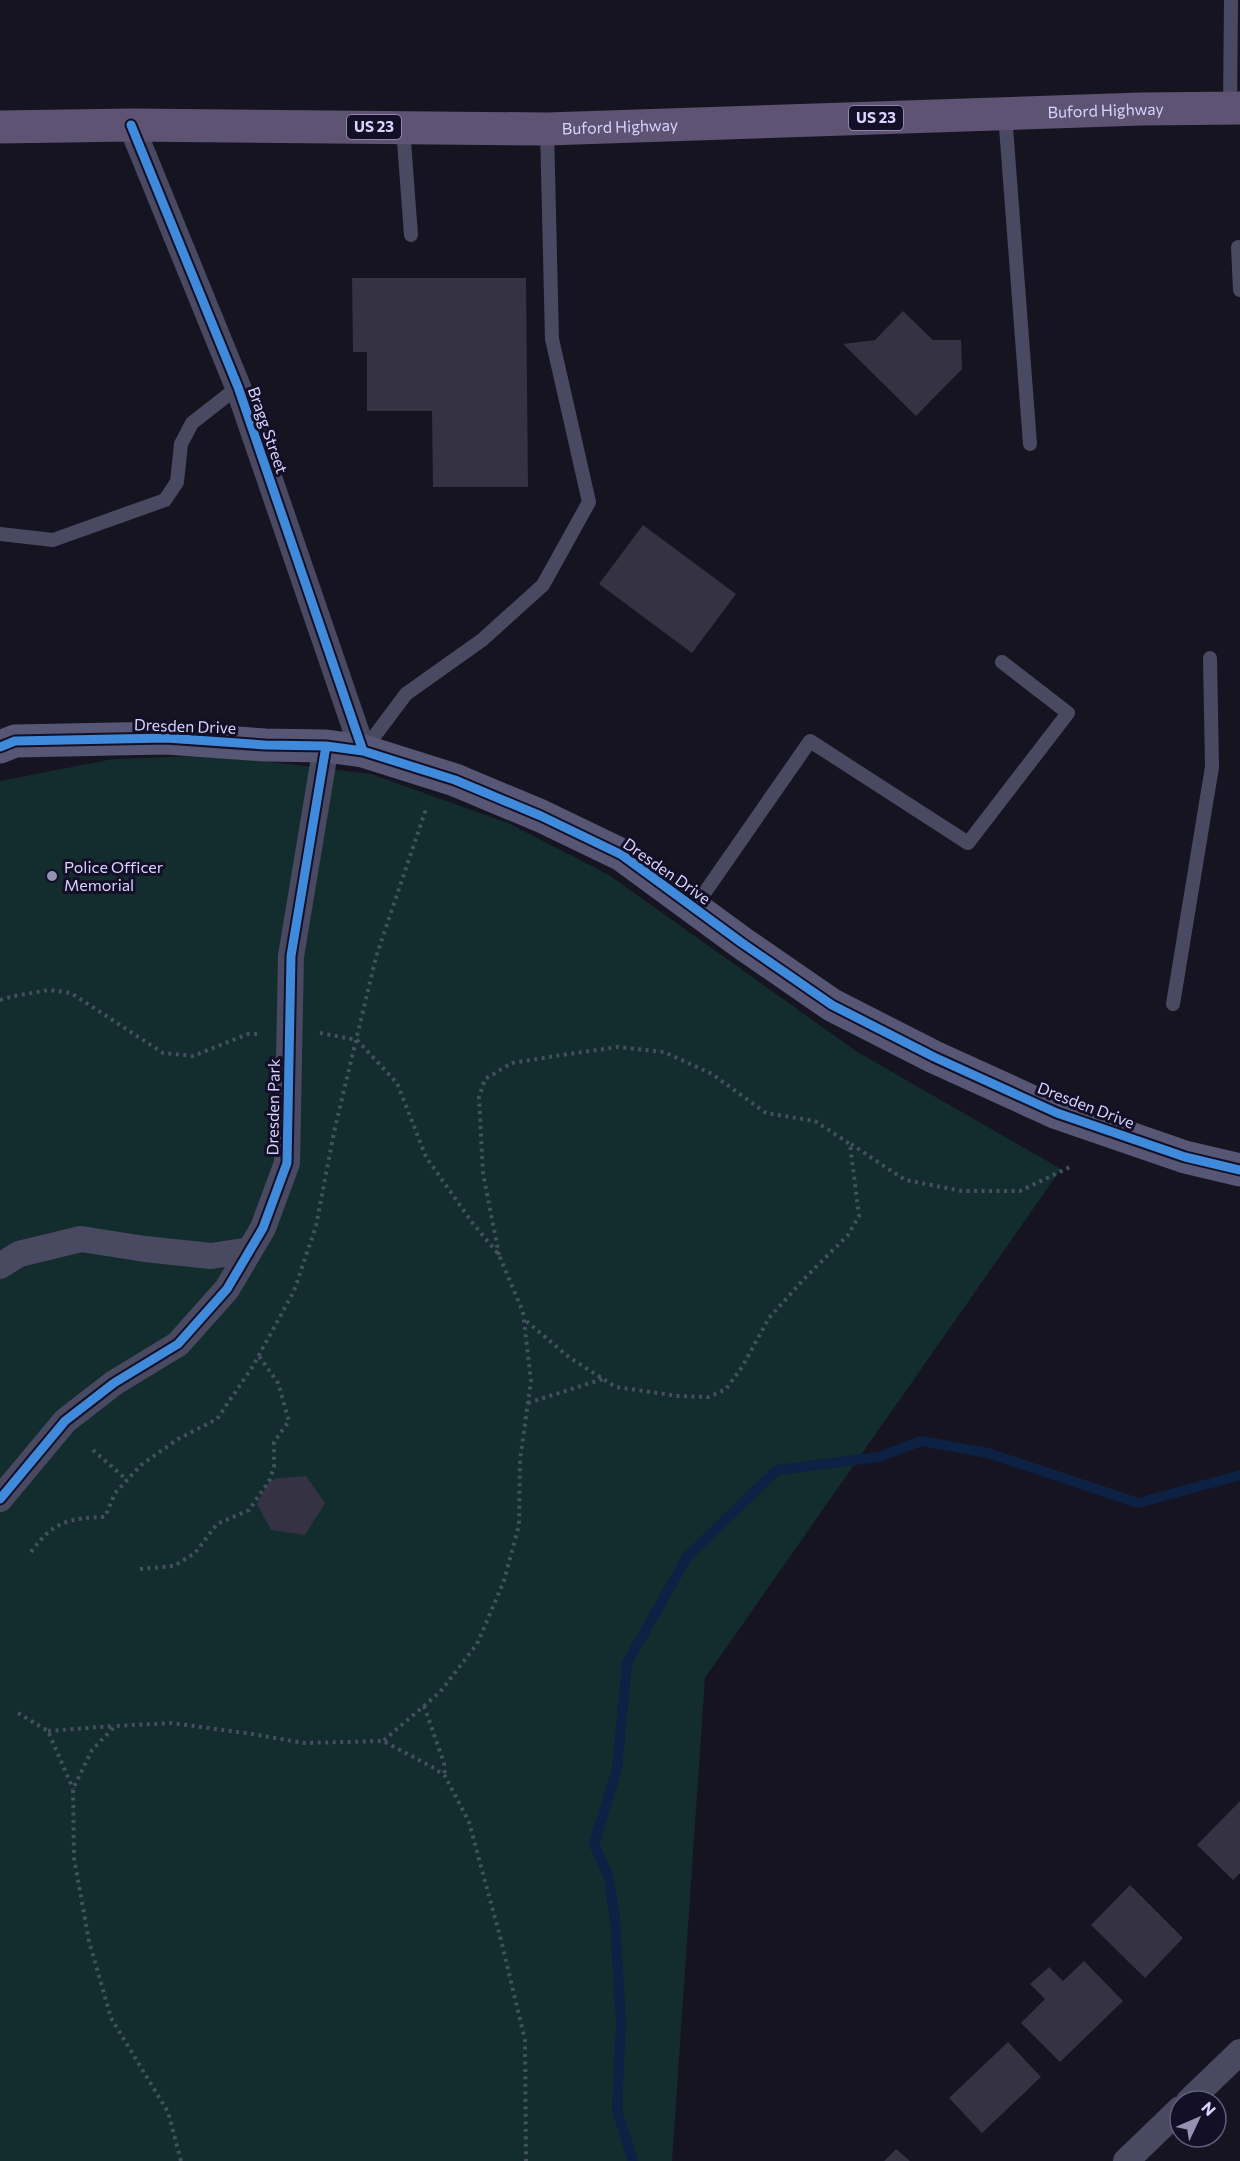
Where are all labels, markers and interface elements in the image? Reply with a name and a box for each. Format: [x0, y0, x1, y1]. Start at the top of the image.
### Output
street label: Buford Highway [1047, 99, 1164, 121]
road number: US 23 [849, 106, 903, 130]
road number: US 23 [347, 115, 401, 139]
street label: Buford Highway [562, 115, 678, 137]
street label: Bragg Street [245, 384, 292, 476]
street label: Dresden Drive [134, 714, 236, 737]
street label: Dresden Drive [620, 834, 715, 908]
place label: Police Officer Memorial [64, 857, 164, 894]
marker: Police Officer Memorial [45, 869, 59, 883]
street label: Dresden Park [262, 1058, 283, 1156]
street label: Dresden Drive [1035, 1077, 1137, 1132]
north arrow [1168, 2089, 1228, 2149]
text: N [1198, 2097, 1220, 2119]

